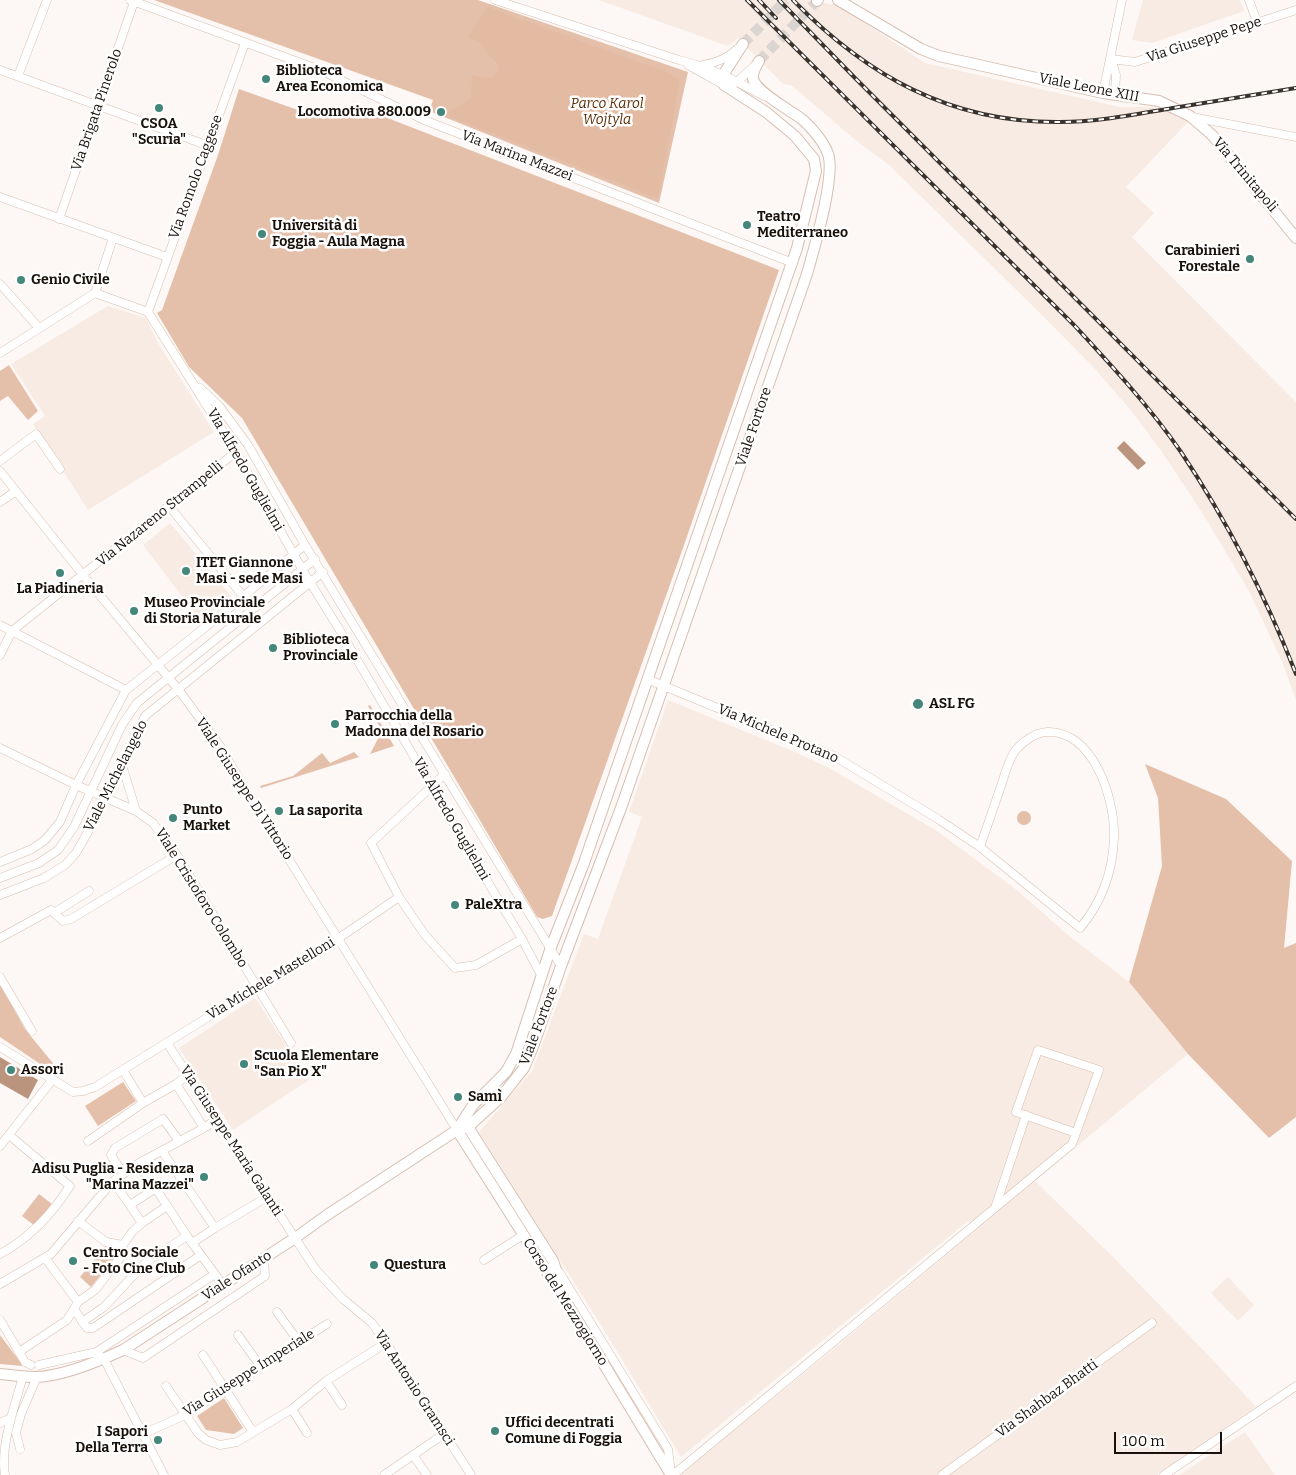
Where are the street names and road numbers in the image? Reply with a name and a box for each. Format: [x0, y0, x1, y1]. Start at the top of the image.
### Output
street label: Via Giuseppe Pepe [1144, 13, 1264, 67]
street label: Via Brigata Pinerolo [68, 47, 126, 173]
street label: Viale Leone XIII [1037, 70, 1141, 106]
street label: Via Romolo Caggese [166, 113, 226, 241]
street label: Via Marina Mazzei [459, 127, 575, 185]
street label: Via Trinitapoli [1209, 134, 1281, 216]
street label: Viale Fortore [733, 385, 775, 469]
street label: Via Alfredo Guglielmi [203, 406, 287, 534]
street label: Via Nazareno Strampelli [93, 458, 227, 570]
street label: Via Michele Protano [715, 701, 841, 767]
street label: Viale Giuseppe Di Vittorio [192, 715, 296, 863]
street label: Viale Michelangelo [81, 717, 151, 835]
street label: Via Alfredo Guglielmi [409, 755, 493, 883]
street label: Viale Cristoforo Colombo [151, 825, 251, 971]
street label: Via Michele Mastelloni [204, 934, 338, 1024]
street label: Viale Fortore [516, 984, 562, 1068]
street label: Via Giuseppe Maria Galanti [176, 1063, 286, 1219]
street label: Corso del Mezzogiorno [519, 1235, 611, 1369]
street label: Viale Ofanto [199, 1247, 275, 1305]
street label: Via Giuseppe Imperiale [180, 1326, 318, 1420]
street label: Via Antonio Gramsci [371, 1327, 457, 1449]
street label: Via Shahbaz Bhatti [993, 1356, 1101, 1442]

